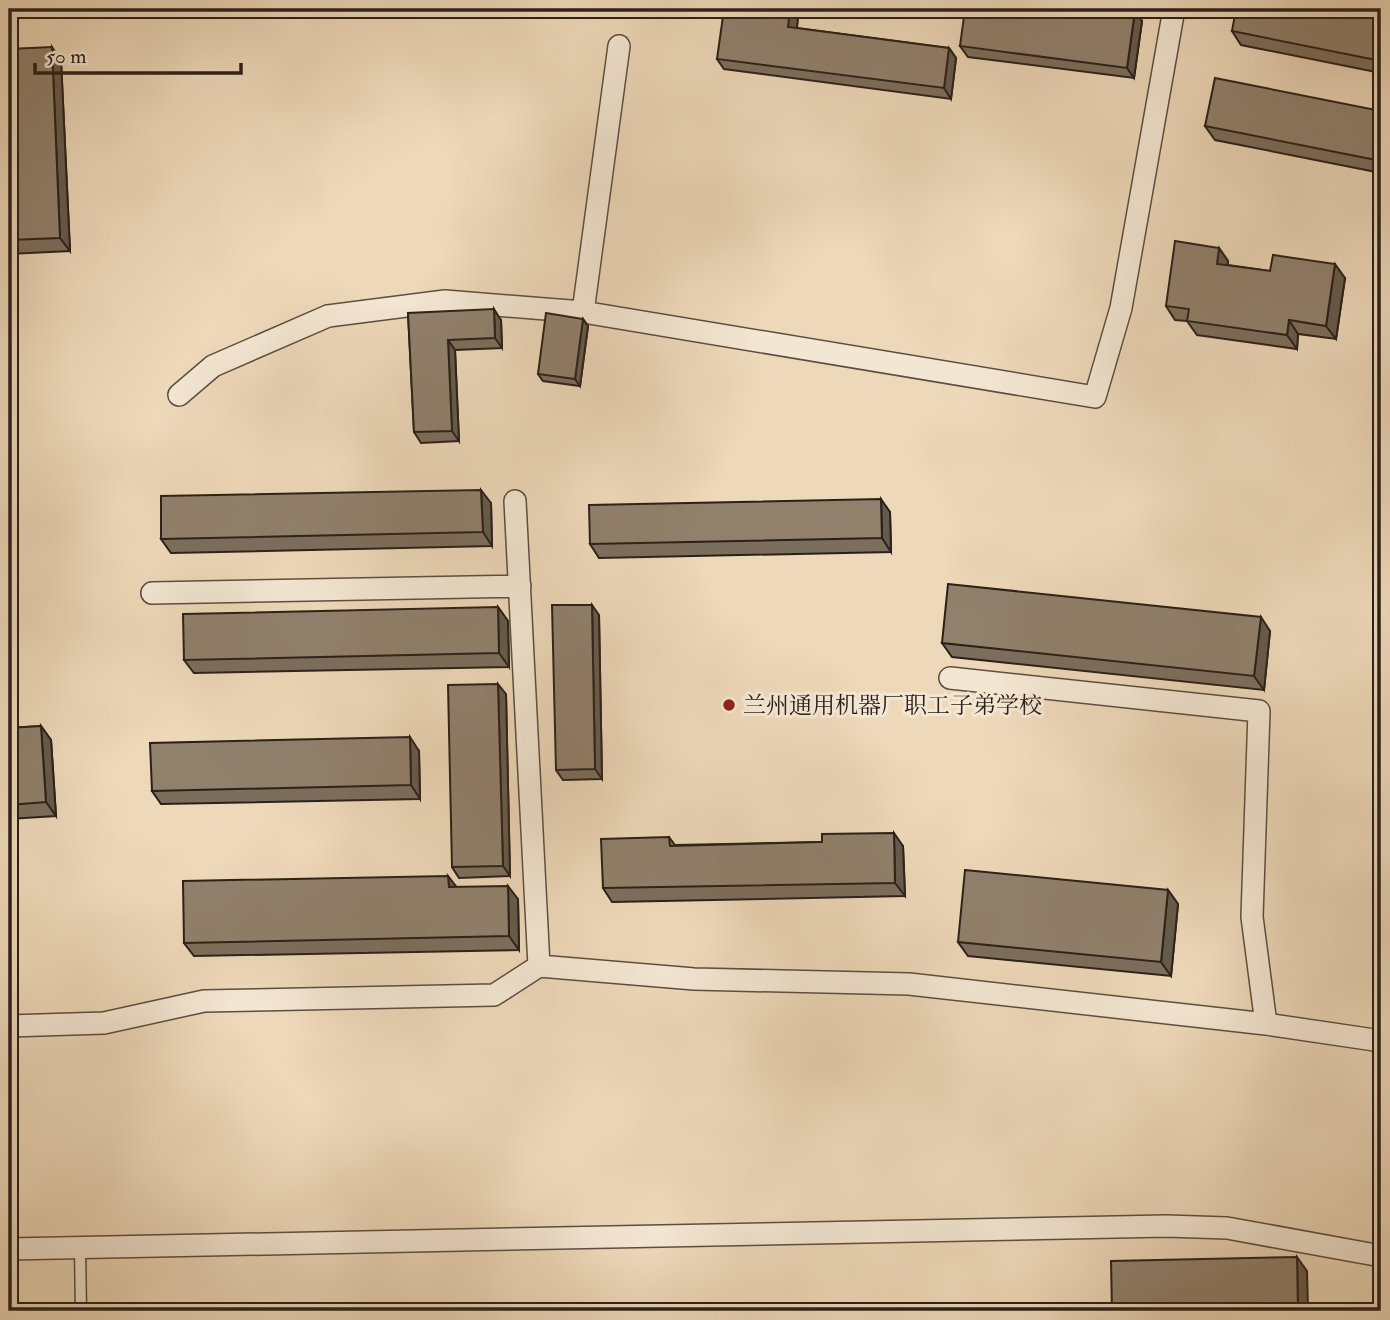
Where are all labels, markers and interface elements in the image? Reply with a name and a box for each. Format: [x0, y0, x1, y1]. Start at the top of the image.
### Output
scale bar [35, 32, 242, 76]
text: 50 m [46, 43, 87, 70]
place label: 兰州通用机器厂职工子弟学校 [743, 691, 1042, 720]
marker: 兰州通用机器厂职工子弟学校 [721, 697, 737, 713]

